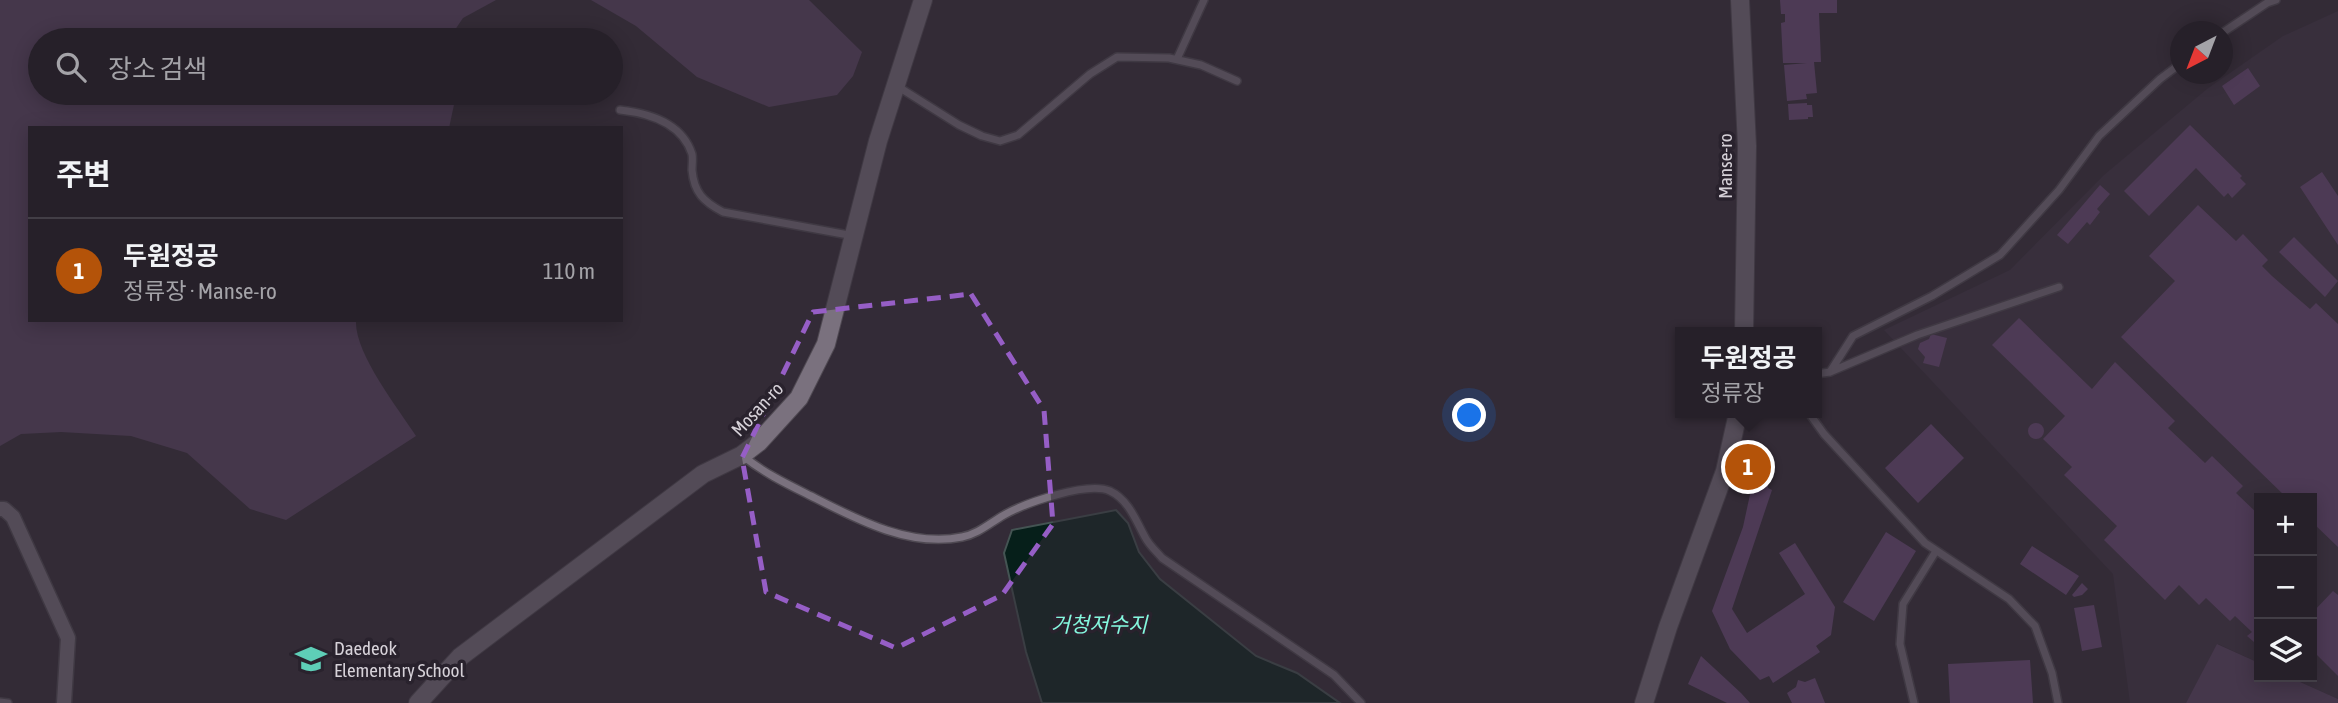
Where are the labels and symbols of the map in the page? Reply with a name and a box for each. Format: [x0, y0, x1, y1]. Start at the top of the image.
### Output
north arrow [2170, 21, 2233, 84]
street label: Manse-ro [1714, 133, 1736, 199]
street label: Mosan-ro [727, 377, 787, 441]
your location [1452, 398, 1486, 432]
pin: 1 [1725, 441, 1771, 493]
water label: 거청저수지 [1051, 612, 1149, 636]
place label: Daedeok Elementary School [334, 637, 465, 681]
school or university icon: Daedeok Elementary School [294, 642, 328, 676]

